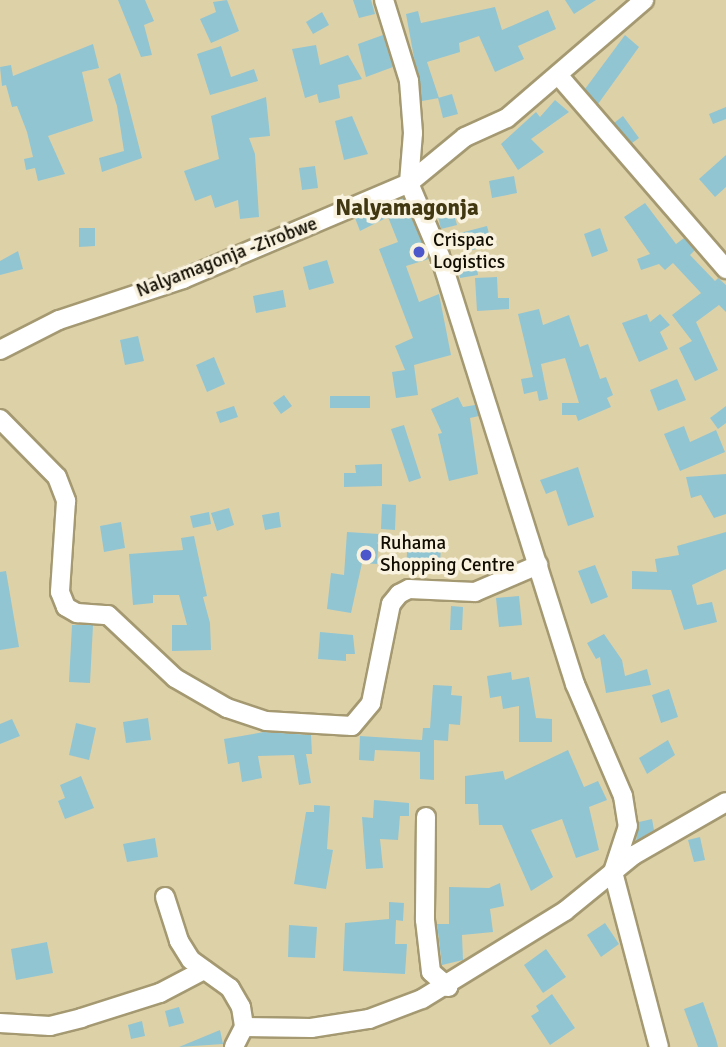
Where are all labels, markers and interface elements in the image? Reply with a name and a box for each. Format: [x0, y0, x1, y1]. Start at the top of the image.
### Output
district label: Nalyamagonja [335, 194, 479, 222]
street label: Nalyamagonja -Zirobwe [133, 213, 321, 303]
place label: Crispac Logistics [433, 230, 505, 274]
marker: Crispac Logistics [411, 244, 427, 260]
place label: Ruhama Shopping Centre [380, 533, 515, 577]
marker: Ruhama Shopping Centre [358, 547, 374, 563]

